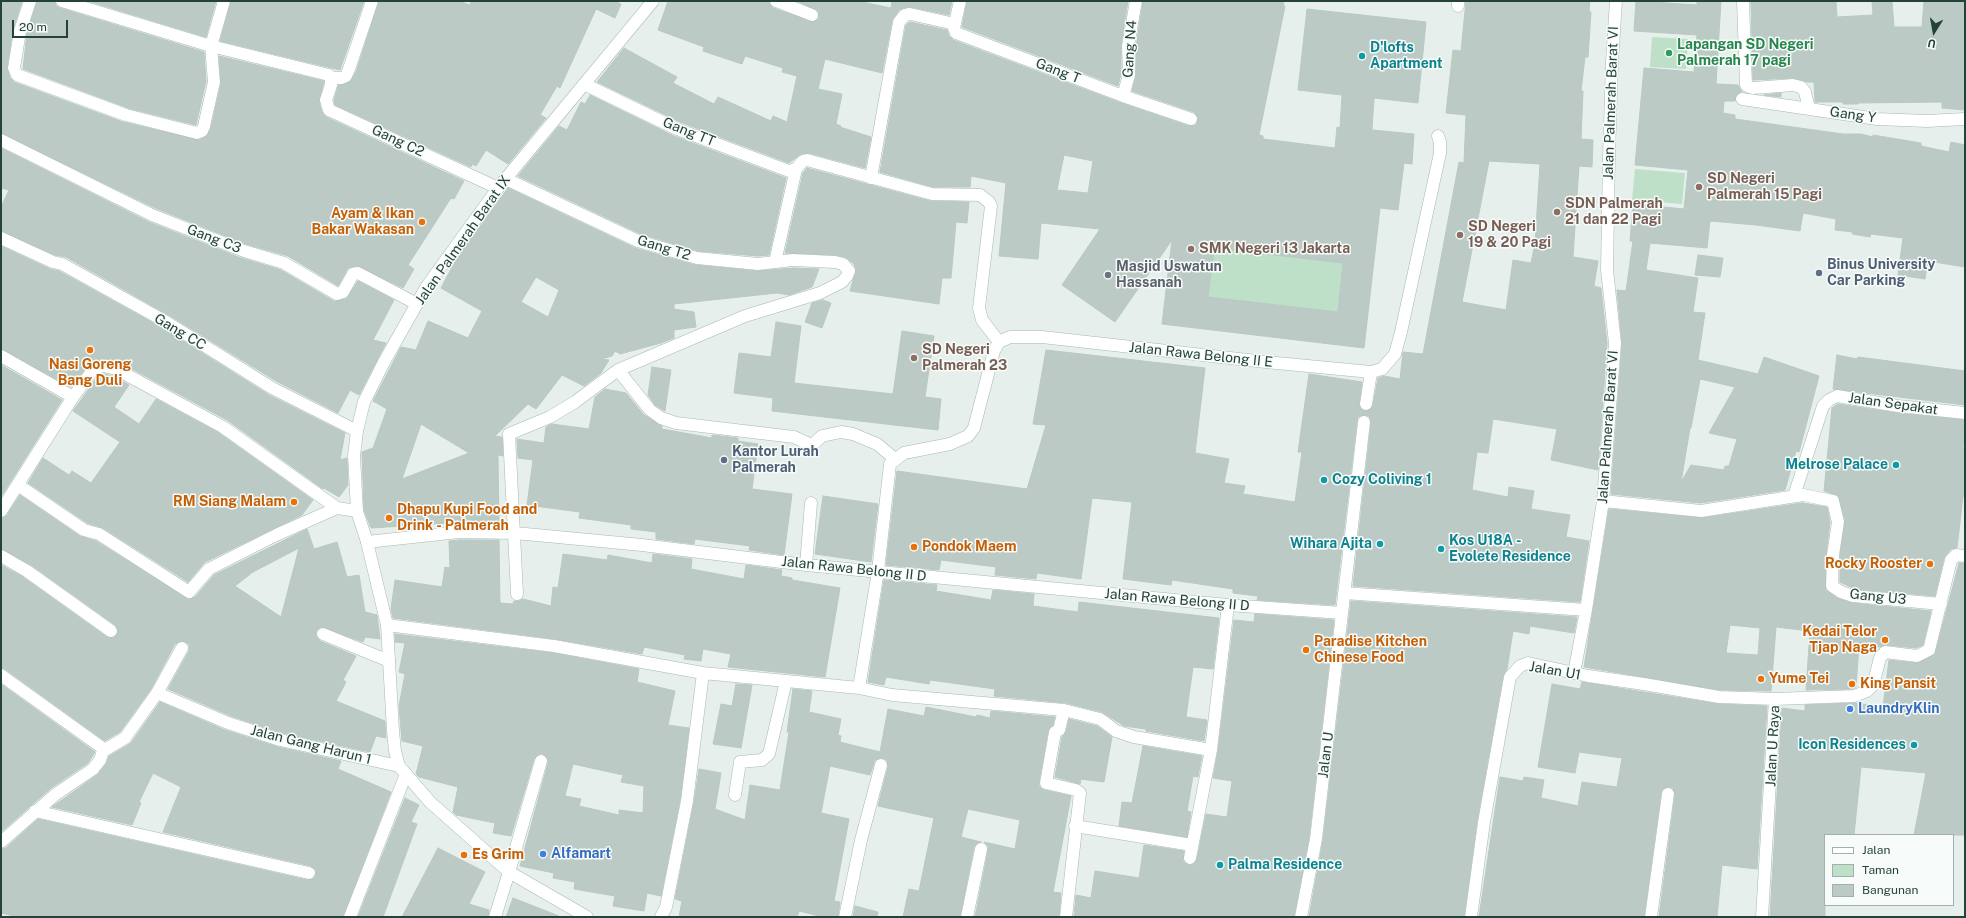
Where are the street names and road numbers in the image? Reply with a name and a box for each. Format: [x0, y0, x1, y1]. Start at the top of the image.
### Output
street label: Gang N4 [1120, 20, 1140, 78]
street label: Jalan Palmerah Barat VI [1600, 26, 1622, 180]
street label: Gang T [1033, 55, 1083, 87]
street label: Gang Y [1829, 103, 1877, 127]
street label: Gang TT [660, 114, 718, 150]
street label: Gang C2 [369, 122, 427, 160]
street label: Jalan Palmerah Barat IX [412, 172, 514, 308]
street label: Gang C3 [185, 221, 243, 257]
street label: Gang T2 [635, 232, 693, 264]
street label: Gang CC [151, 310, 209, 354]
street label: Jalan Rawa Belong II E [1128, 339, 1274, 371]
street label: Jalan Palmerah Barat VI [1594, 350, 1622, 504]
street label: Jalan Sepakat [1847, 389, 1939, 419]
street label: Jalan Rawa Belong II D [781, 553, 927, 585]
street label: Jalan Rawa Belong II D [1104, 585, 1250, 615]
street label: Gang U3 [1849, 586, 1907, 608]
street label: Jalan U1 [1528, 658, 1582, 684]
street label: Jalan U Raya [1762, 705, 1784, 787]
street label: Jalan Gang Harun 1 [249, 722, 373, 768]
street label: Jalan U [1315, 731, 1337, 779]

